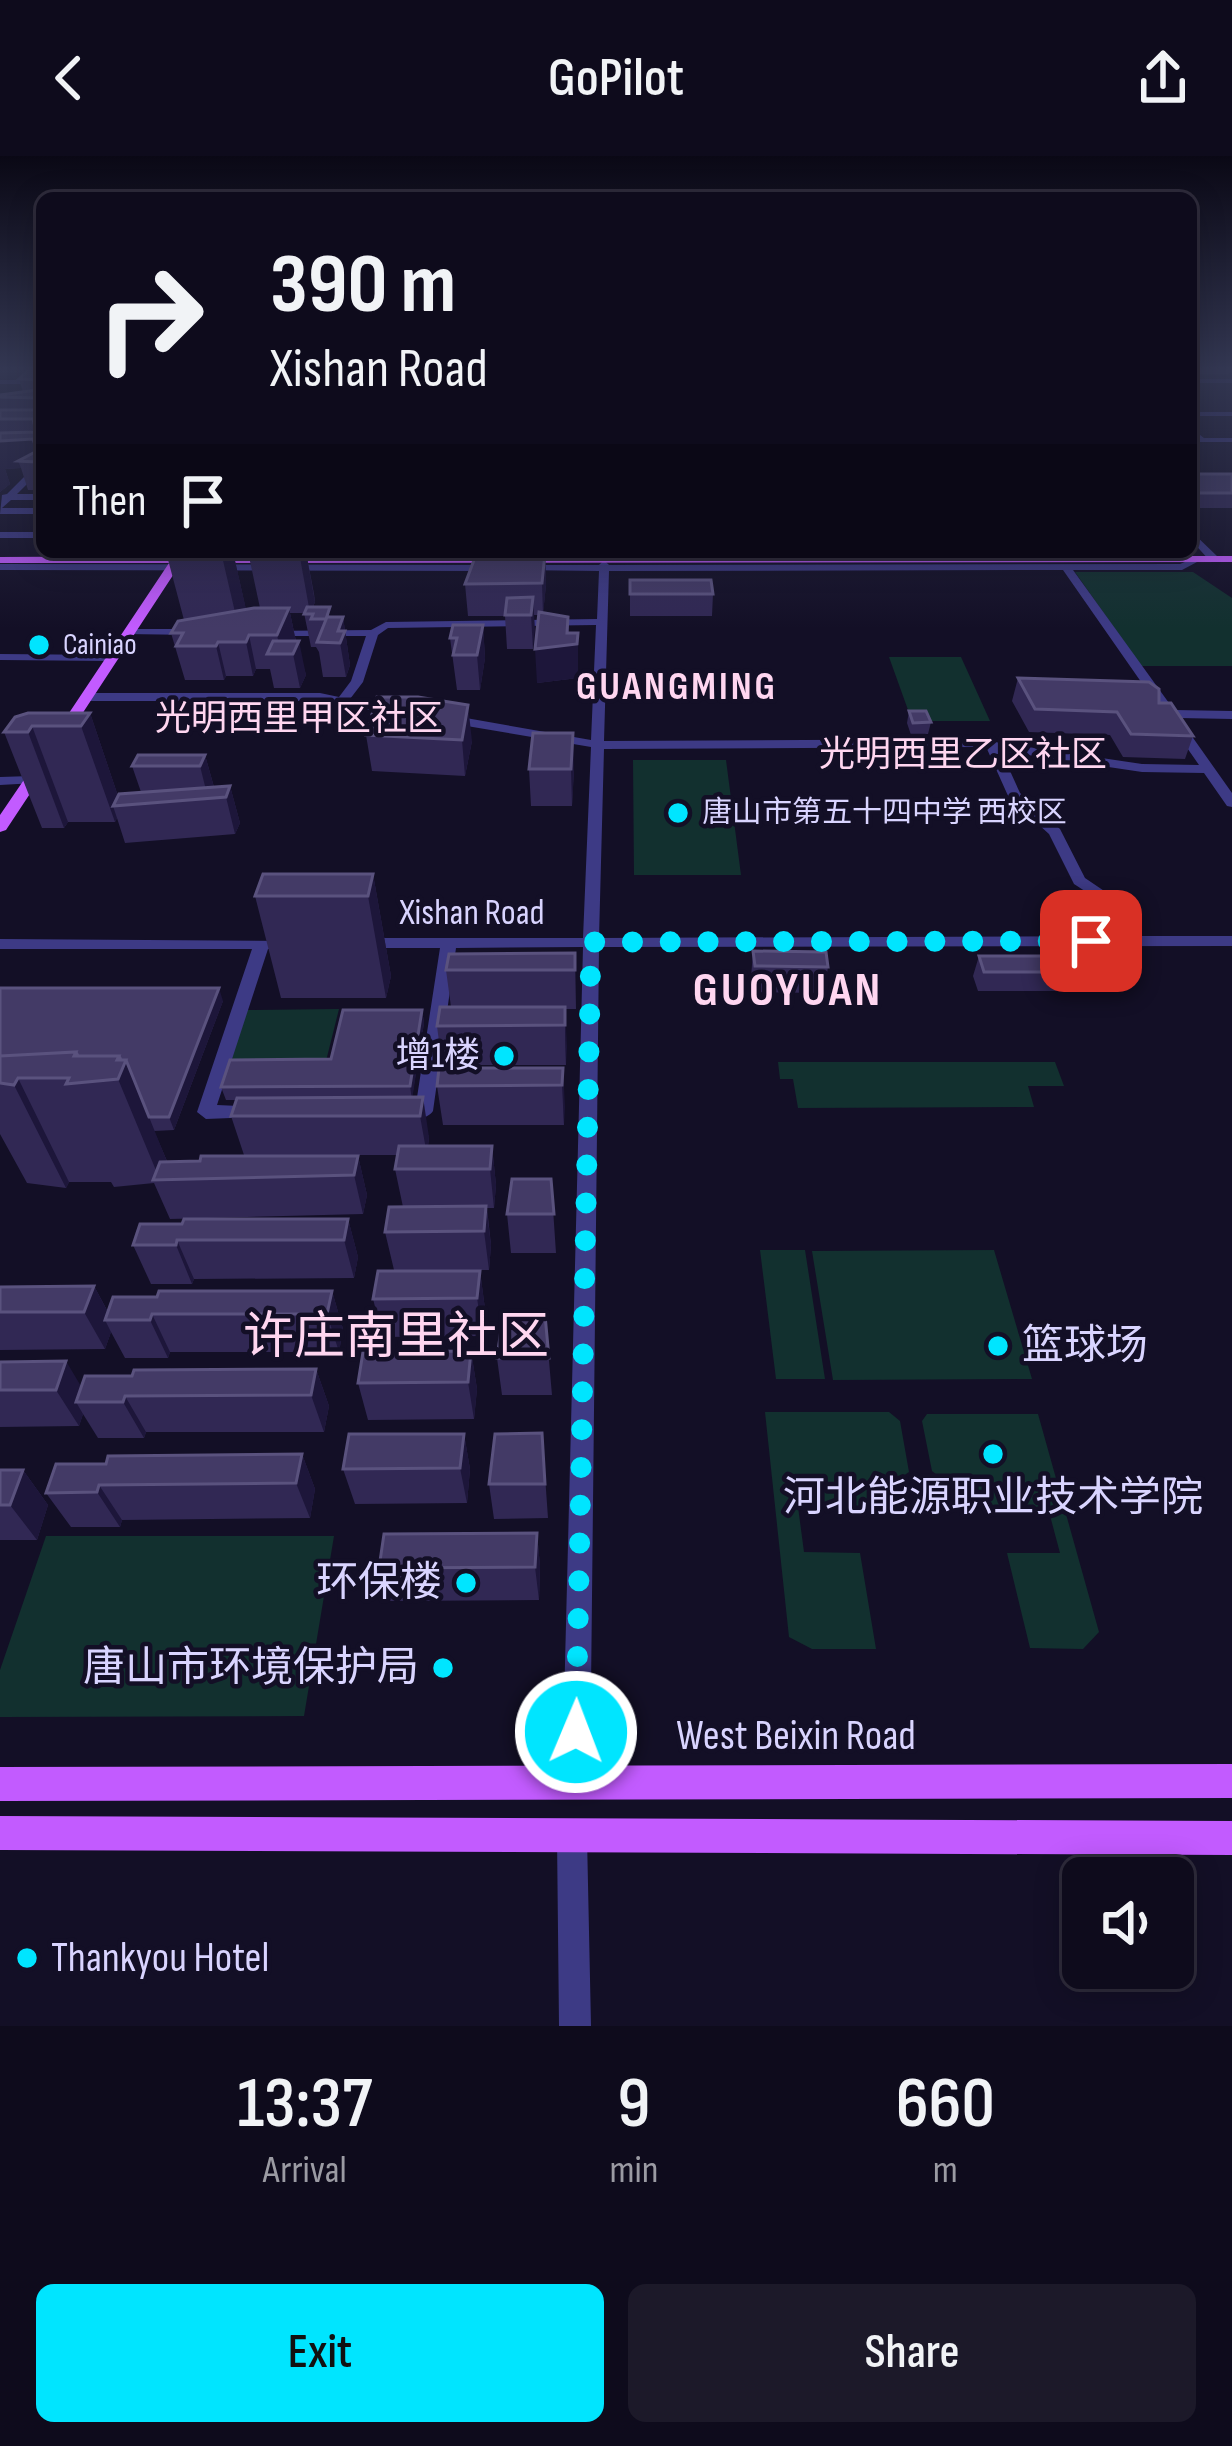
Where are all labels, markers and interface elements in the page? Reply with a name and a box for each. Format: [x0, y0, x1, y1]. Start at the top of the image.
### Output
icon: back [36, 45, 102, 111]
icon: share [1130, 45, 1196, 111]
text: GoPilot [548, 46, 684, 111]
text: 390 m [270, 235, 456, 336]
icon: right [72, 240, 228, 396]
text: Xishan Road [270, 337, 488, 402]
icon: arrive [170, 468, 236, 534]
text: Then [72, 474, 146, 529]
place label: Cainiao [63, 627, 137, 663]
marker: Cainiao [26, 632, 52, 658]
district label: GUANGMING [576, 664, 778, 711]
district label: 光明西里甲区社区 [155, 698, 443, 741]
district label: 光明西里乙区社区 [819, 734, 1107, 777]
place label: 唐山市第五十四中学 西校区 [702, 795, 1067, 831]
marker: 唐山市第五十四中学 西校区 [665, 800, 691, 826]
pin [1040, 890, 1142, 992]
street label: Xishan Road [398, 892, 545, 935]
icon: arrive [1058, 908, 1124, 974]
district label: GUOYUAN [693, 962, 883, 1019]
place label: 增1楼 [395, 1035, 480, 1078]
marker: 增1楼 [491, 1043, 517, 1069]
district label: 许庄南里社区 [243, 1307, 549, 1368]
place label: 篮球场 [1022, 1321, 1148, 1372]
marker: 篮球场 [985, 1333, 1011, 1359]
marker: 河北能源职业技术学院 [980, 1441, 1006, 1467]
place label: 河北能源职业技术学院 [783, 1473, 1203, 1524]
place label: 环保楼 [316, 1558, 442, 1609]
marker: 环保楼 [453, 1570, 479, 1596]
place label: 唐山市环境保护局 [83, 1643, 419, 1694]
marker: 唐山市环境保护局 [430, 1655, 456, 1681]
position arrow [513, 1669, 639, 1795]
street label: West Beixin Road [676, 1711, 916, 1762]
map controls [1062, 1857, 1194, 1989]
button: sound [1062, 1857, 1194, 1989]
place label: Thankyou Hotel [51, 1933, 269, 1984]
marker: Thankyou Hotel [14, 1945, 40, 1971]
text: 13:37 [237, 2061, 372, 2148]
text: 9 [617, 2061, 651, 2148]
text: 660 [896, 2061, 995, 2148]
text: Arrival [263, 2147, 347, 2194]
text: min [609, 2147, 658, 2194]
text: m [933, 2147, 958, 2194]
button: Exit [36, 2284, 604, 2422]
button: Share [628, 2284, 1196, 2422]

